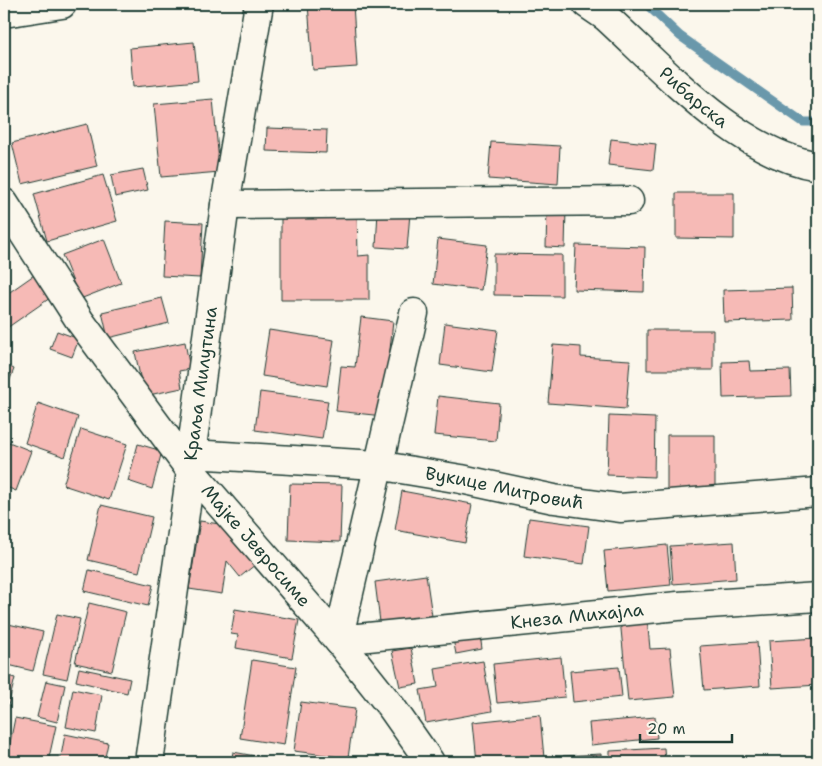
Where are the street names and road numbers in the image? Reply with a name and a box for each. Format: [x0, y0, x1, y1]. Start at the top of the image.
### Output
street label: Рибарска [654, 61, 733, 133]
street label: Краља Милутина [179, 305, 223, 461]
street label: Вукице Митровић [424, 461, 585, 515]
street label: Мајке Јевросиме [196, 479, 316, 612]
street label: Кнеза Михајла [509, 597, 645, 635]

